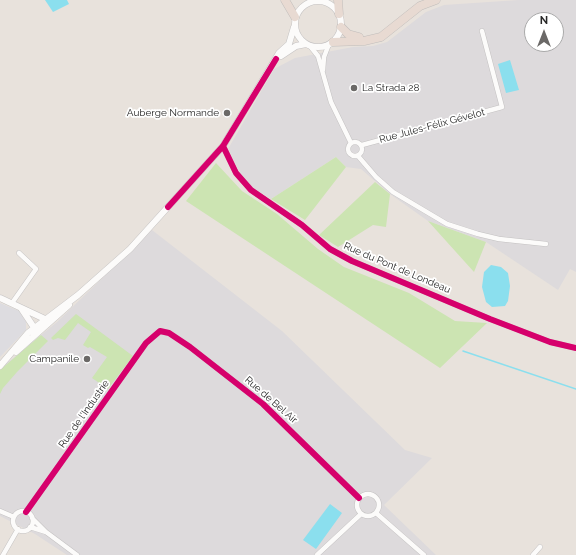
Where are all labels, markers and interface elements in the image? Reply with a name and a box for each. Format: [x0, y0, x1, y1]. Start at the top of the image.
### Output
north arrow [524, 12, 564, 52]
text: N [540, 14, 548, 27]
place label: La Strada 28 [362, 82, 419, 94]
marker: La Strada 28 [349, 83, 359, 93]
street label: Rue Jules-Félix Gévelot [378, 106, 486, 146]
place label: Auberge Normande [127, 107, 219, 119]
marker: Auberge Normande [222, 108, 232, 118]
street label: Rue du Pont de Londeau [342, 240, 452, 296]
place label: Campanile [29, 353, 79, 365]
marker: Campanile [82, 354, 92, 364]
street label: Rue de Bel Air [242, 374, 300, 426]
street label: Rue de l'Industrie [56, 378, 112, 450]

